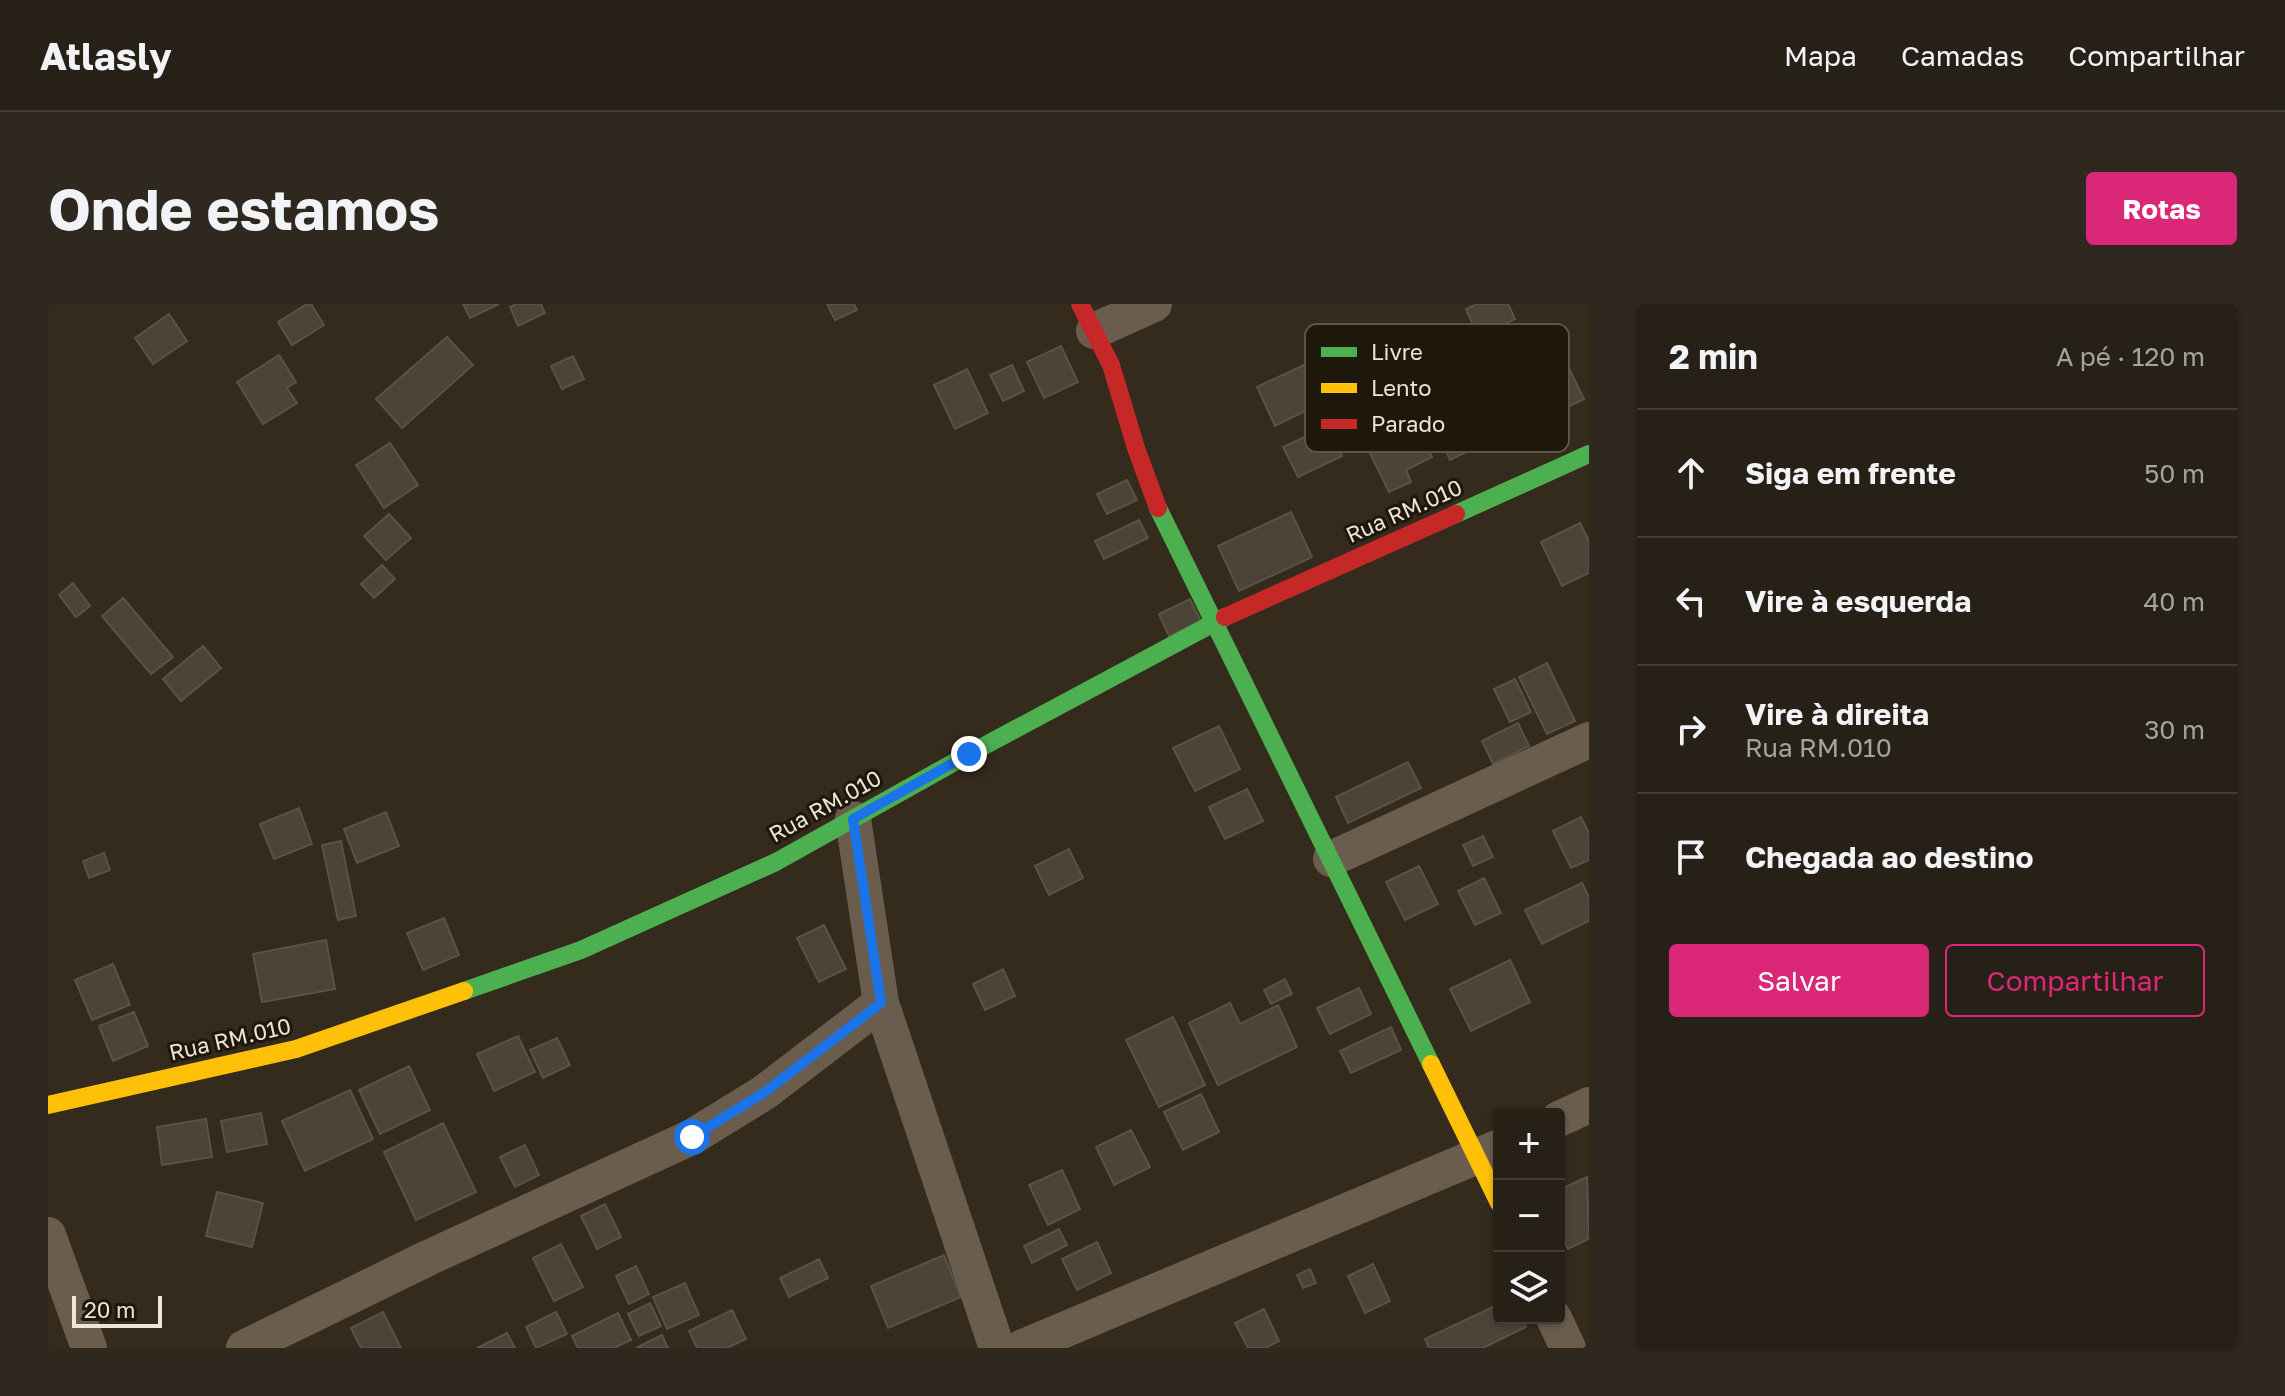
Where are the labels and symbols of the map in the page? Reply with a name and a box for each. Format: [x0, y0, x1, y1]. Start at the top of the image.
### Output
legend [1305, 324, 1569, 452]
text: Livre [1371, 338, 1423, 365]
text: Lento [1371, 374, 1431, 401]
text: Parado [1371, 410, 1445, 437]
street label: Rua RM.010 [1342, 473, 1466, 548]
route end [951, 736, 987, 772]
street label: Rua RM.010 [764, 764, 886, 847]
street label: Rua RM.010 [166, 1011, 293, 1066]
route start [674, 1119, 710, 1155]
scale bar [72, 1292, 162, 1328]

